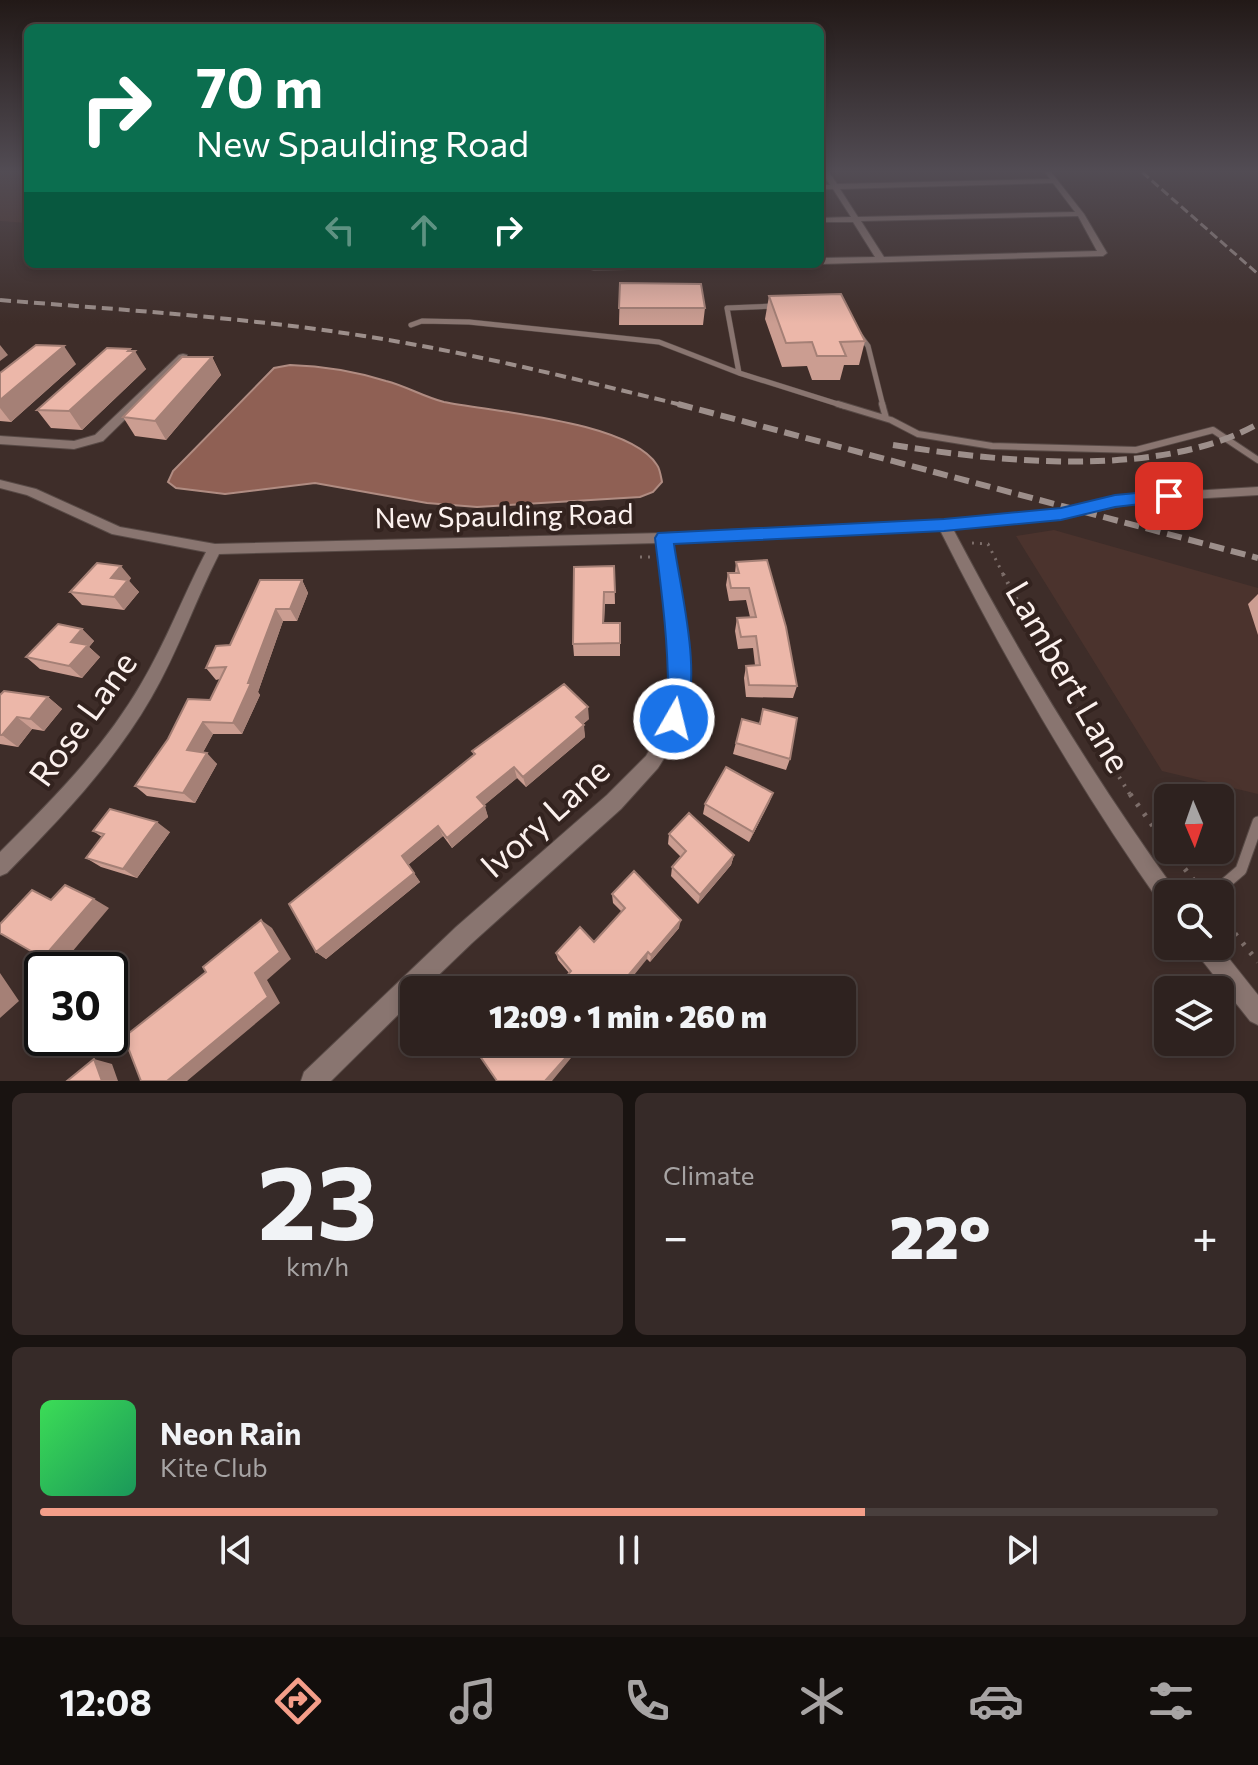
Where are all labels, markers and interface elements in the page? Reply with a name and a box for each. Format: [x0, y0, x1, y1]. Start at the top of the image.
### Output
text: 70 m [196, 51, 323, 120]
icon: right [64, 56, 168, 160]
text: New Spaulding Road [196, 120, 529, 164]
icon: left [318, 208, 362, 252]
icon: ahead [402, 208, 446, 252]
icon: right [486, 208, 530, 252]
pin [1135, 462, 1203, 530]
icon: arrive [1147, 474, 1191, 518]
street label: New Spaulding Road [374, 496, 634, 534]
street label: Lambert Lane [998, 573, 1141, 779]
street label: Rose Lane [18, 642, 144, 793]
position arrow [632, 677, 716, 761]
street label: Ivory Lane [471, 748, 617, 885]
north arrow [1154, 784, 1234, 864]
map controls [1154, 784, 1234, 1056]
button: search [1154, 880, 1234, 960]
speed limit sign: 30 [24, 952, 128, 1056]
button: layers [1154, 976, 1234, 1056]
text: 12:09 · 1 min · 260 m [489, 997, 767, 1034]
text: 23 [258, 1134, 377, 1261]
text: Climate [663, 1159, 755, 1190]
text: 22° [890, 1198, 991, 1271]
text: − [663, 1208, 688, 1262]
text: + [1192, 1208, 1218, 1262]
text: km/h [286, 1250, 349, 1281]
text: Neon Rain [160, 1414, 301, 1451]
text: Kite Club [160, 1451, 268, 1482]
icon: previous [214, 1528, 258, 1572]
icon: pause [607, 1528, 651, 1572]
icon: next [1000, 1528, 1044, 1572]
icon: directions [270, 1673, 326, 1729]
icon: music [445, 1673, 501, 1729]
icon: phone [619, 1673, 675, 1729]
icon: climate [794, 1673, 850, 1729]
icon: car [968, 1673, 1024, 1729]
icon: filters [1143, 1673, 1199, 1729]
text: 12:08 [59, 1679, 152, 1723]

